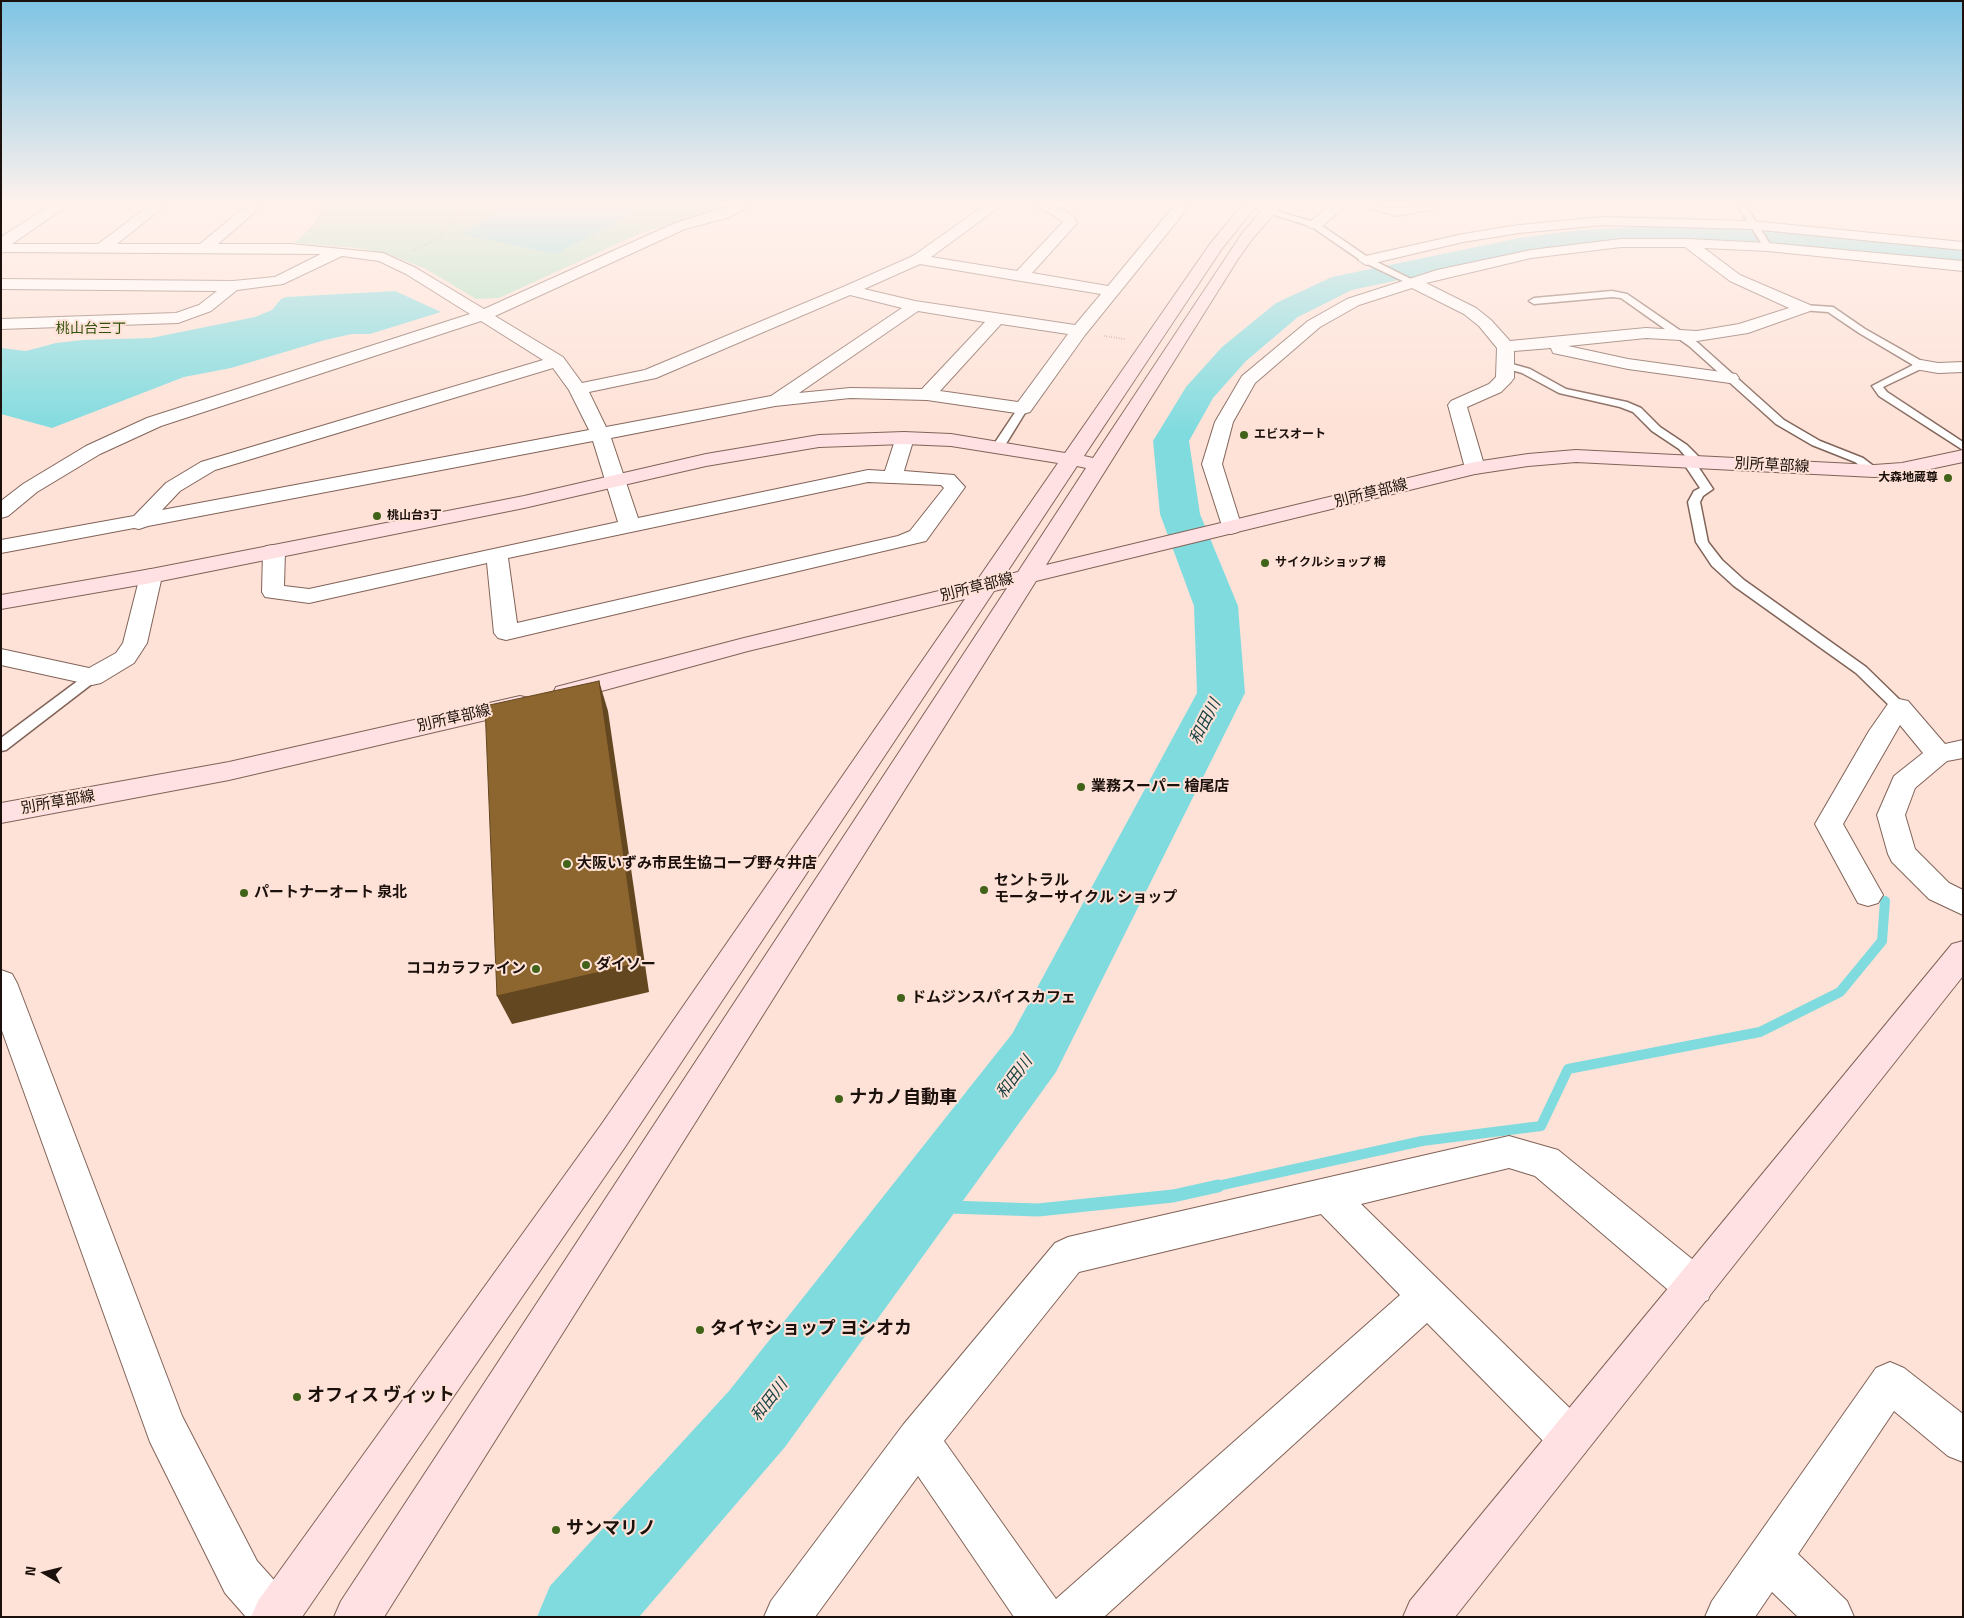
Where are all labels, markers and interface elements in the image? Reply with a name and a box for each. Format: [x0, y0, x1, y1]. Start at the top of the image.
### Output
district label: 桃山台三丁 [56, 322, 126, 338]
place label: エビスオート [1254, 428, 1326, 442]
marker: エビスオート [1238, 429, 1250, 441]
street label: 別所草部線 [1734, 455, 1810, 477]
place label: 大森地蔵尊 [1878, 471, 1938, 485]
marker: 大森地蔵尊 [1942, 472, 1954, 484]
street label: 別所草部線 [1332, 476, 1410, 512]
place label: 桃山台3丁 [387, 509, 442, 523]
marker: 桃山台3丁 [371, 510, 383, 522]
place label: サイクルショップ 栂 [1275, 556, 1386, 570]
marker: サイクルショップ 栂 [1259, 557, 1271, 569]
street label: 別所草部線 [938, 570, 1016, 606]
water label: 和田川 [1187, 696, 1225, 748]
street label: 別所草部線 [415, 702, 493, 736]
place label: 業務スーパー 檜尾店 [1091, 778, 1229, 796]
marker: 業務スーパー 檜尾店 [1075, 781, 1087, 793]
street label: 別所草部線 [20, 788, 96, 818]
place label: 大阪いずみ市民生協コープ野々井店 [577, 855, 817, 873]
marker: 大阪いずみ市民生協コープ野々井店 [561, 858, 573, 870]
place label: セントラル モーターサイクル ショップ [994, 872, 1177, 907]
place label: パートナーオート 泉北 [254, 884, 407, 902]
marker: セントラル モーターサイクル ショップ [978, 884, 990, 896]
marker: パートナーオート 泉北 [238, 887, 250, 899]
place label: ダイソー [596, 956, 656, 974]
marker: ダイソー [580, 959, 592, 971]
place label: ココカラファイン [406, 960, 526, 978]
marker: ココカラファイン [530, 963, 542, 975]
place label: ドムジンスパイスカフェ [911, 989, 1076, 1007]
marker: ドムジンスパイスカフェ [895, 992, 907, 1004]
water label: 和田川 [993, 1053, 1037, 1103]
place label: ナカノ自動車 [849, 1088, 957, 1110]
marker: ナカノ自動車 [833, 1093, 845, 1105]
place label: タイヤショップ ヨシオカ [710, 1319, 912, 1341]
marker: タイヤショップ ヨシオカ [694, 1324, 706, 1336]
water label: 和田川 [748, 1376, 792, 1426]
place label: オフィス ヴィット [307, 1386, 455, 1408]
marker: オフィス ヴィット [291, 1391, 303, 1403]
place label: サンマリノ [566, 1519, 656, 1541]
marker: サンマリノ [550, 1524, 562, 1536]
north arrow [20, 1548, 70, 1598]
text: N [19, 1565, 41, 1577]

